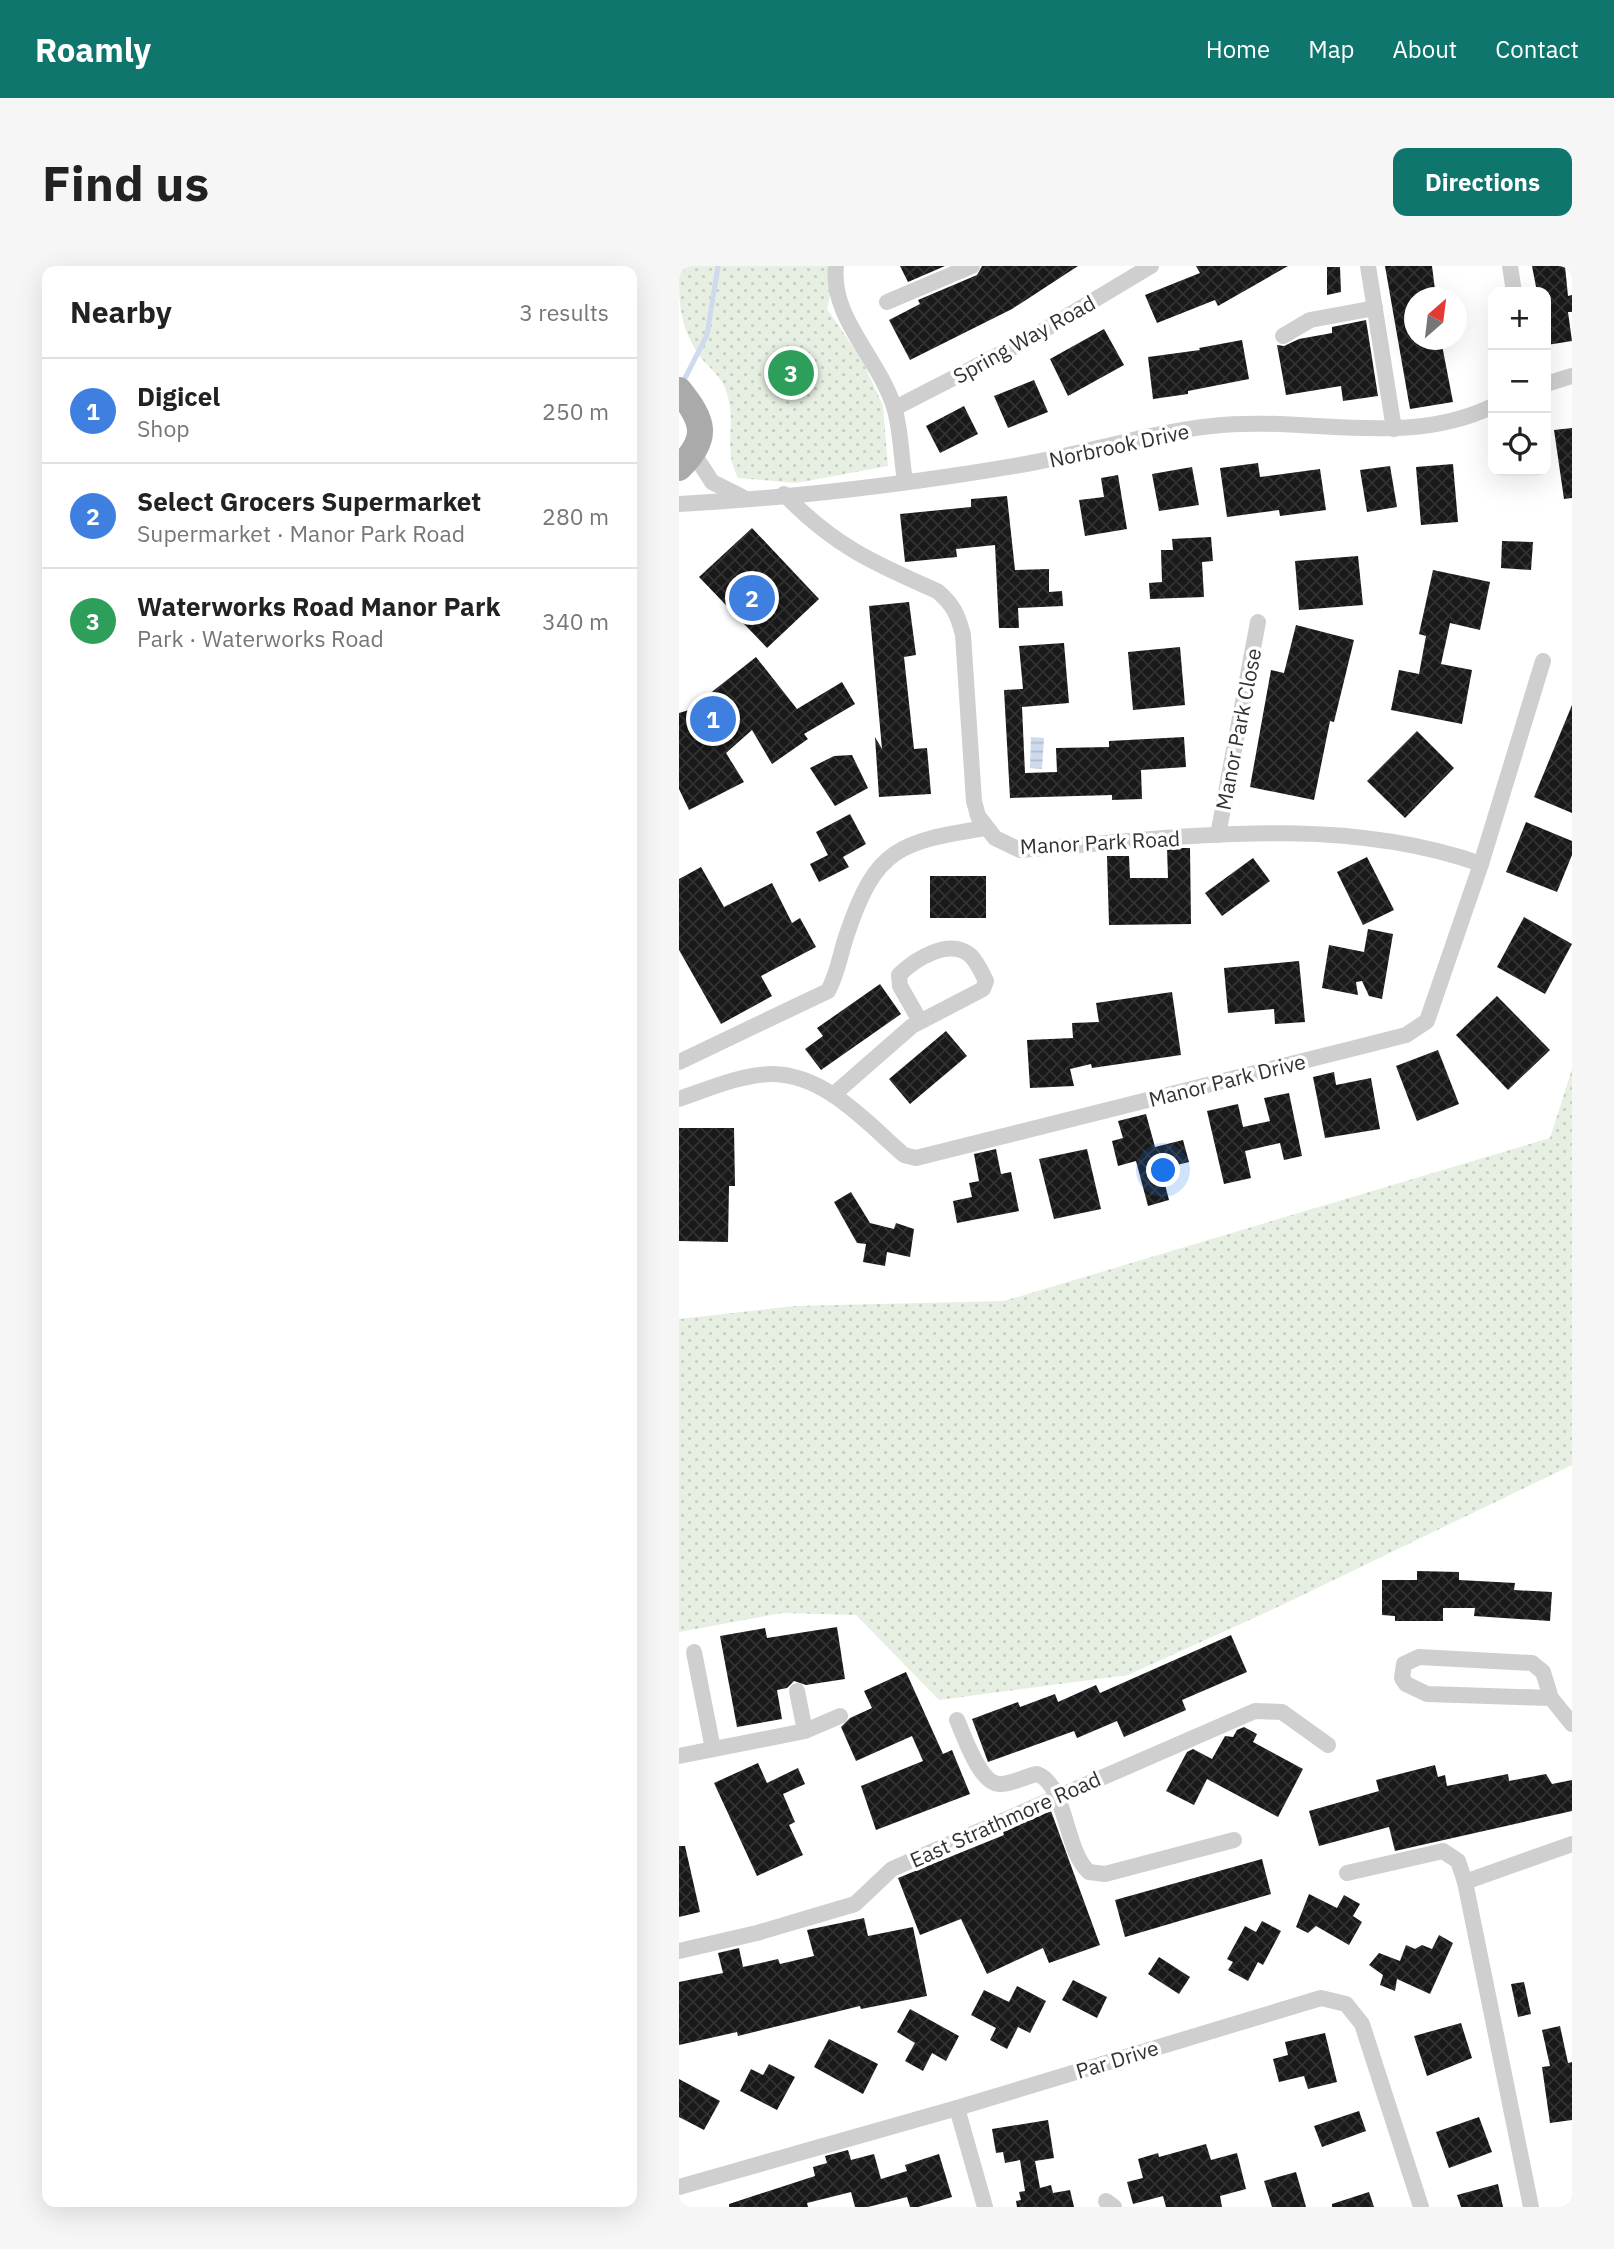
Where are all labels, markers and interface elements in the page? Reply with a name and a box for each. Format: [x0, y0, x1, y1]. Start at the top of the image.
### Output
text: Roamly [35, 28, 151, 71]
text: Home [1206, 33, 1270, 65]
text: Map [1308, 33, 1354, 65]
text: About [1392, 33, 1457, 65]
text: Contact [1495, 33, 1579, 65]
button: Directions [1393, 148, 1572, 216]
text: Find us [42, 151, 209, 214]
north arrow [1404, 287, 1467, 350]
map controls [1488, 287, 1551, 476]
button: + [1488, 287, 1551, 350]
street label: Spring Way Road [948, 288, 1100, 390]
text: Nearby [70, 292, 172, 331]
text: 3 results [519, 297, 609, 327]
pin: 3 [768, 347, 814, 399]
button: − [1488, 350, 1551, 413]
text: Digicel [137, 379, 220, 413]
text: 1 [86, 396, 100, 426]
text: 250 m [542, 396, 609, 426]
text: Shop [137, 413, 190, 443]
button: locate [1488, 413, 1551, 476]
street label: Norbrook Drive [1046, 417, 1192, 473]
text: Select Grocers Supermarket [137, 484, 481, 518]
text: 2 [86, 501, 100, 531]
text: 280 m [542, 501, 609, 531]
text: Supermarket · Manor Park Road [137, 518, 465, 548]
pin: 2 [729, 572, 775, 624]
text: Waterworks Road Manor Park [137, 589, 500, 623]
text: 3 [86, 606, 100, 636]
text: 340 m [542, 606, 609, 636]
text: Park · Waterworks Road [137, 623, 384, 653]
street label: Manor Park Close [1209, 646, 1267, 812]
pin: 1 [690, 693, 736, 745]
street label: Manor Park Road [1019, 824, 1181, 860]
street label: Manor Park Drive [1146, 1047, 1308, 1113]
your location [1146, 1153, 1180, 1187]
street label: East Strathmore Road [905, 1764, 1105, 1874]
street label: Par Drive [1072, 2033, 1162, 2085]

